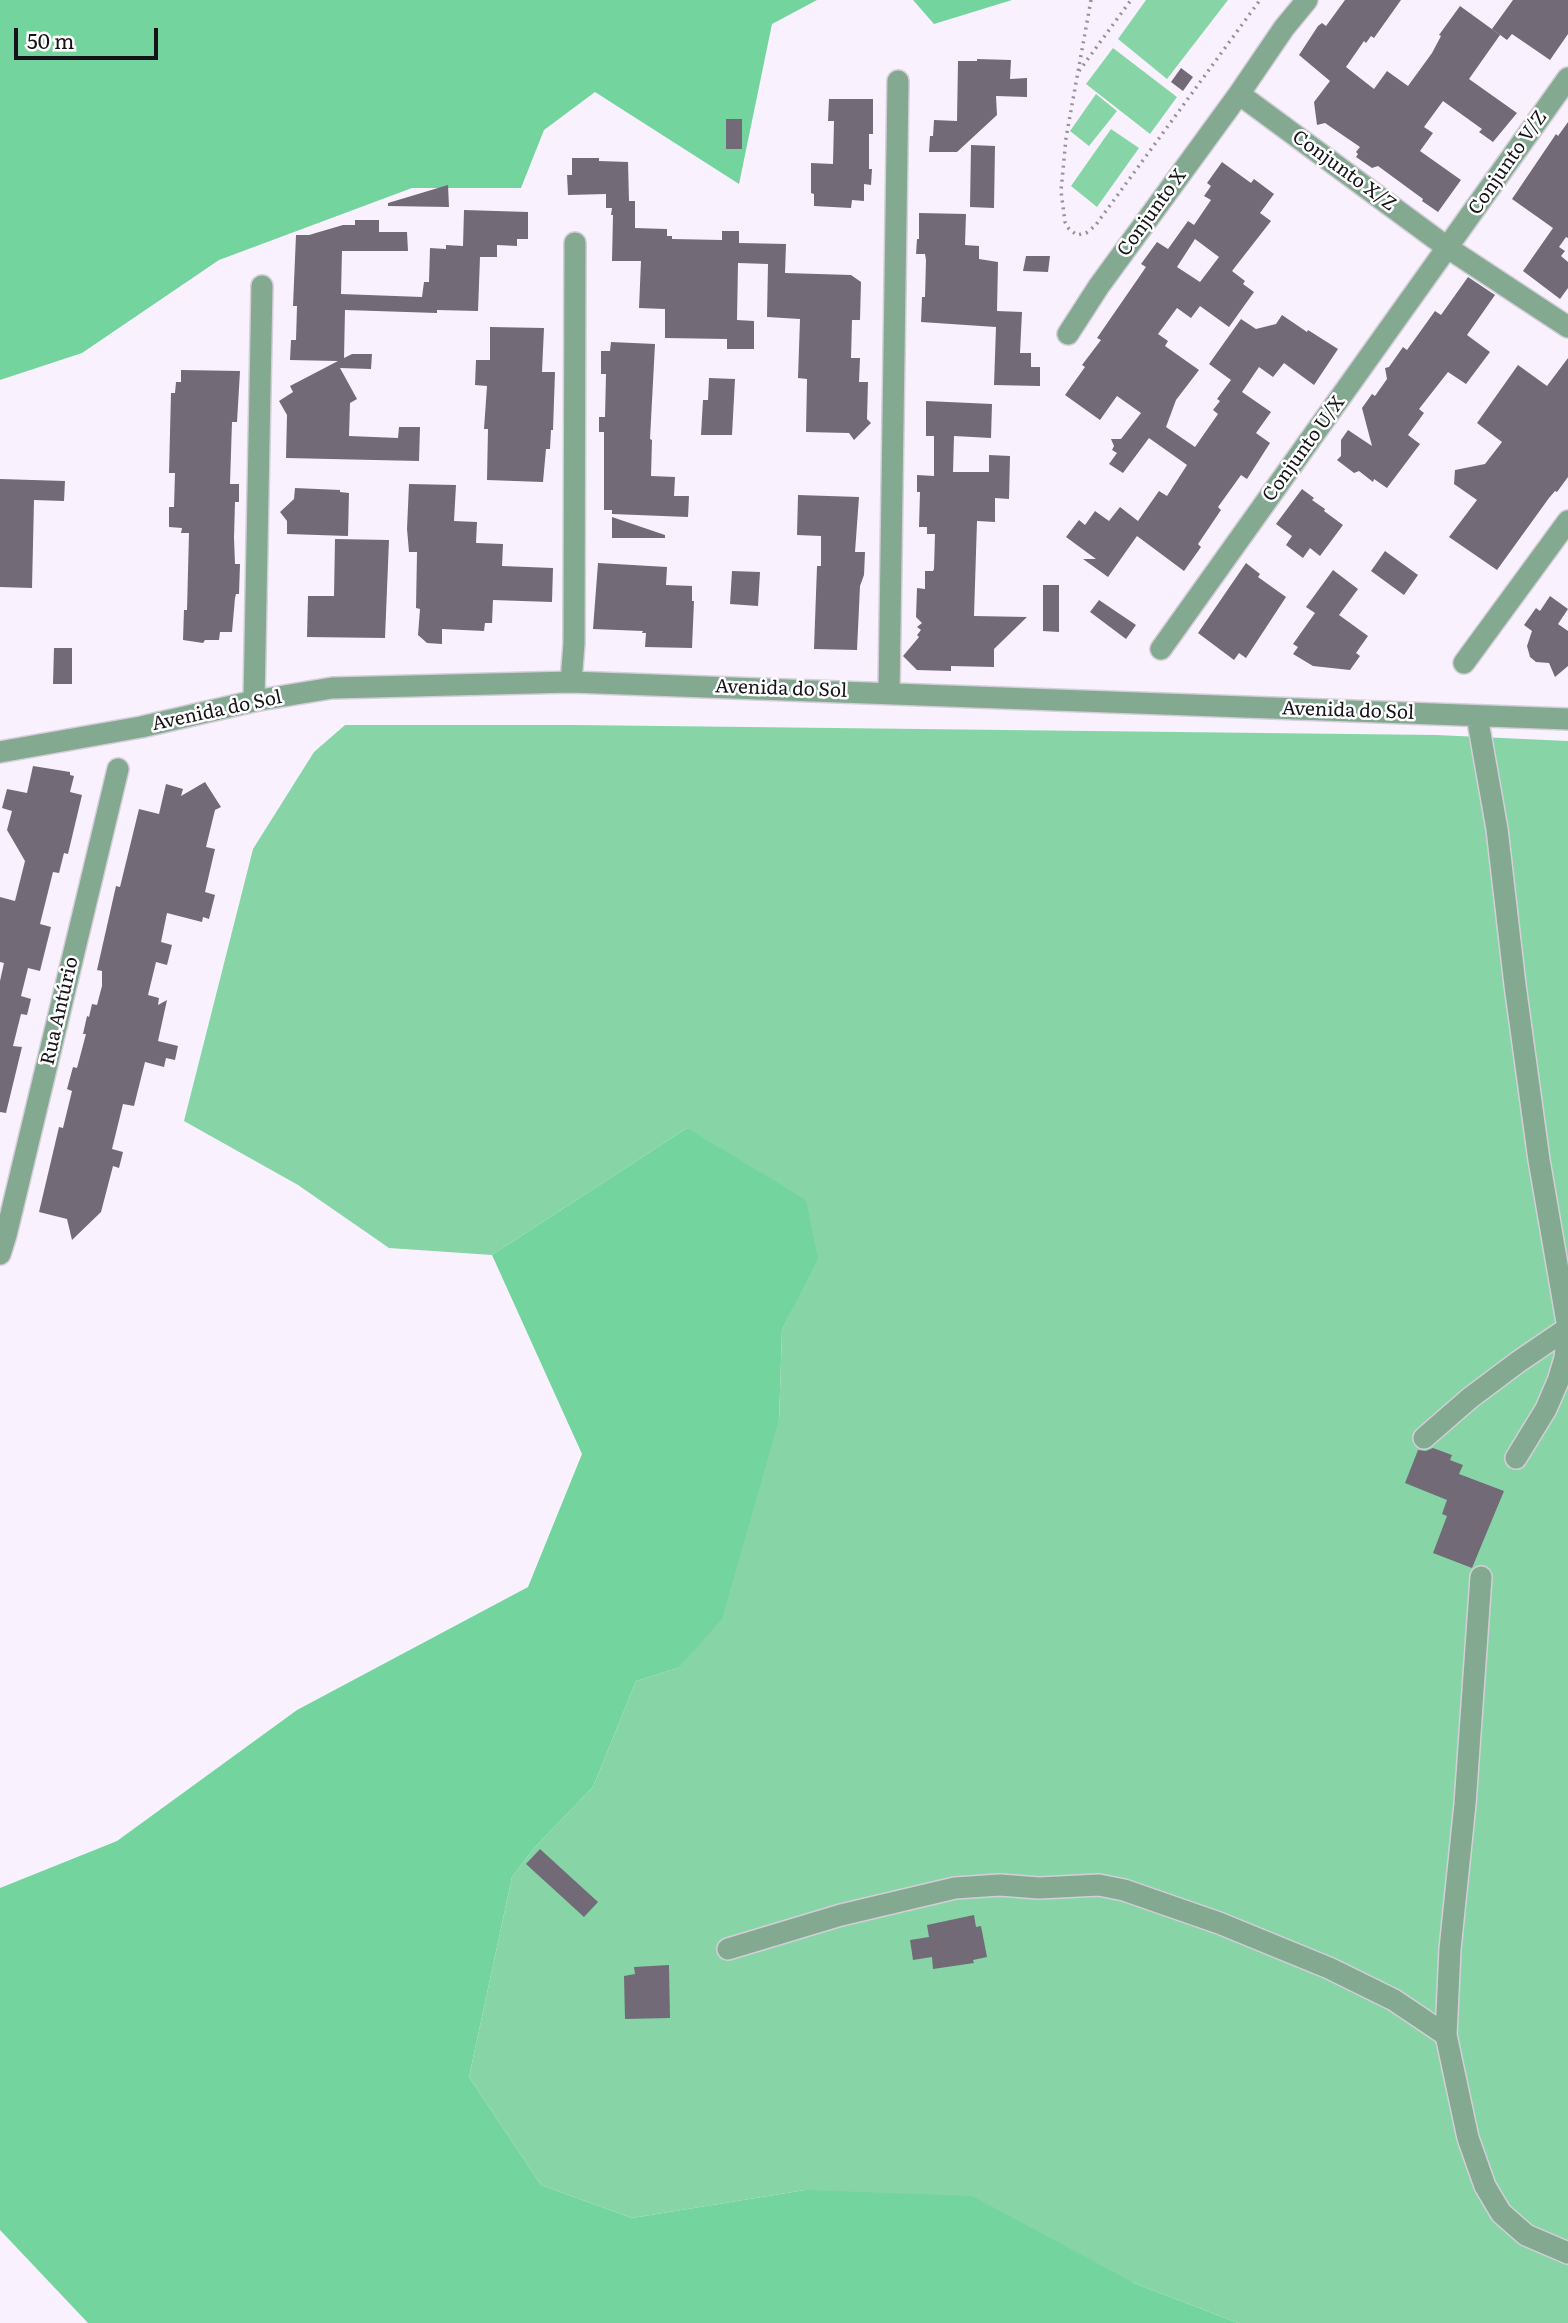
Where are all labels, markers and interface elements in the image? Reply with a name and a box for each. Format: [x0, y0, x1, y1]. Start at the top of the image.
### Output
scale bar [18, 14, 161, 58]
text: 50 m [27, 24, 74, 55]
street label: Conjunto V/Z [1464, 107, 1552, 219]
street label: Conjunto X/Z [1288, 126, 1400, 216]
street label: Conjunto X [1113, 165, 1191, 261]
street label: Conjunto U/X [1258, 392, 1350, 506]
street label: Avenida do Sol [715, 675, 847, 703]
street label: Avenida do Sol [150, 686, 284, 736]
street label: Avenida do Sol [1282, 697, 1414, 725]
street label: Rua Antúrio [36, 955, 84, 1067]

